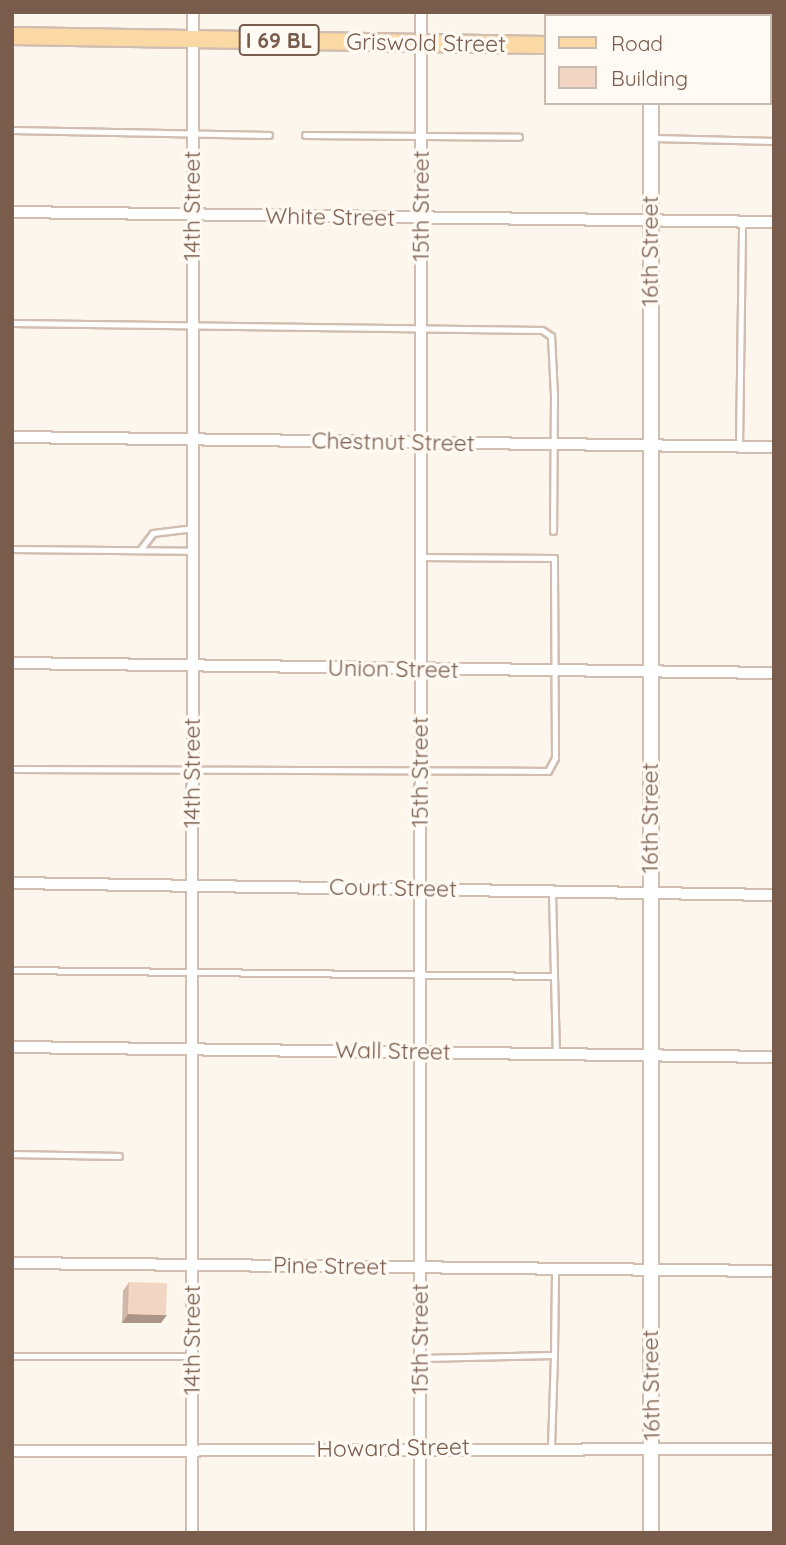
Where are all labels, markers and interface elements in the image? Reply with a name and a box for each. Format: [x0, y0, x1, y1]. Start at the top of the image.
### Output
legend [544, 14, 772, 105]
road number: I 69 BL [237, 22, 321, 58]
street label: Griswold Street [346, 28, 506, 58]
text: Road [611, 30, 663, 56]
text: Building [611, 65, 688, 91]
street label: 15th Street [407, 150, 435, 262]
street label: 14th Street [178, 151, 206, 261]
street label: 16th Street [636, 196, 664, 306]
street label: White Street [265, 202, 395, 232]
street label: Chestnut Street [311, 427, 475, 457]
street label: Union Street [327, 654, 459, 684]
street label: 15th Street [406, 716, 434, 828]
street label: 14th Street [178, 718, 206, 828]
street label: 16th Street [636, 763, 664, 873]
street label: Court Street [329, 873, 457, 903]
street label: Wall Street [335, 1036, 451, 1066]
street label: Pine Street [273, 1251, 387, 1281]
street label: 15th Street [406, 1283, 434, 1395]
street label: 14th Street [178, 1285, 206, 1395]
street label: 16th Street [636, 1329, 666, 1441]
street label: Howard Street [316, 1433, 470, 1463]

